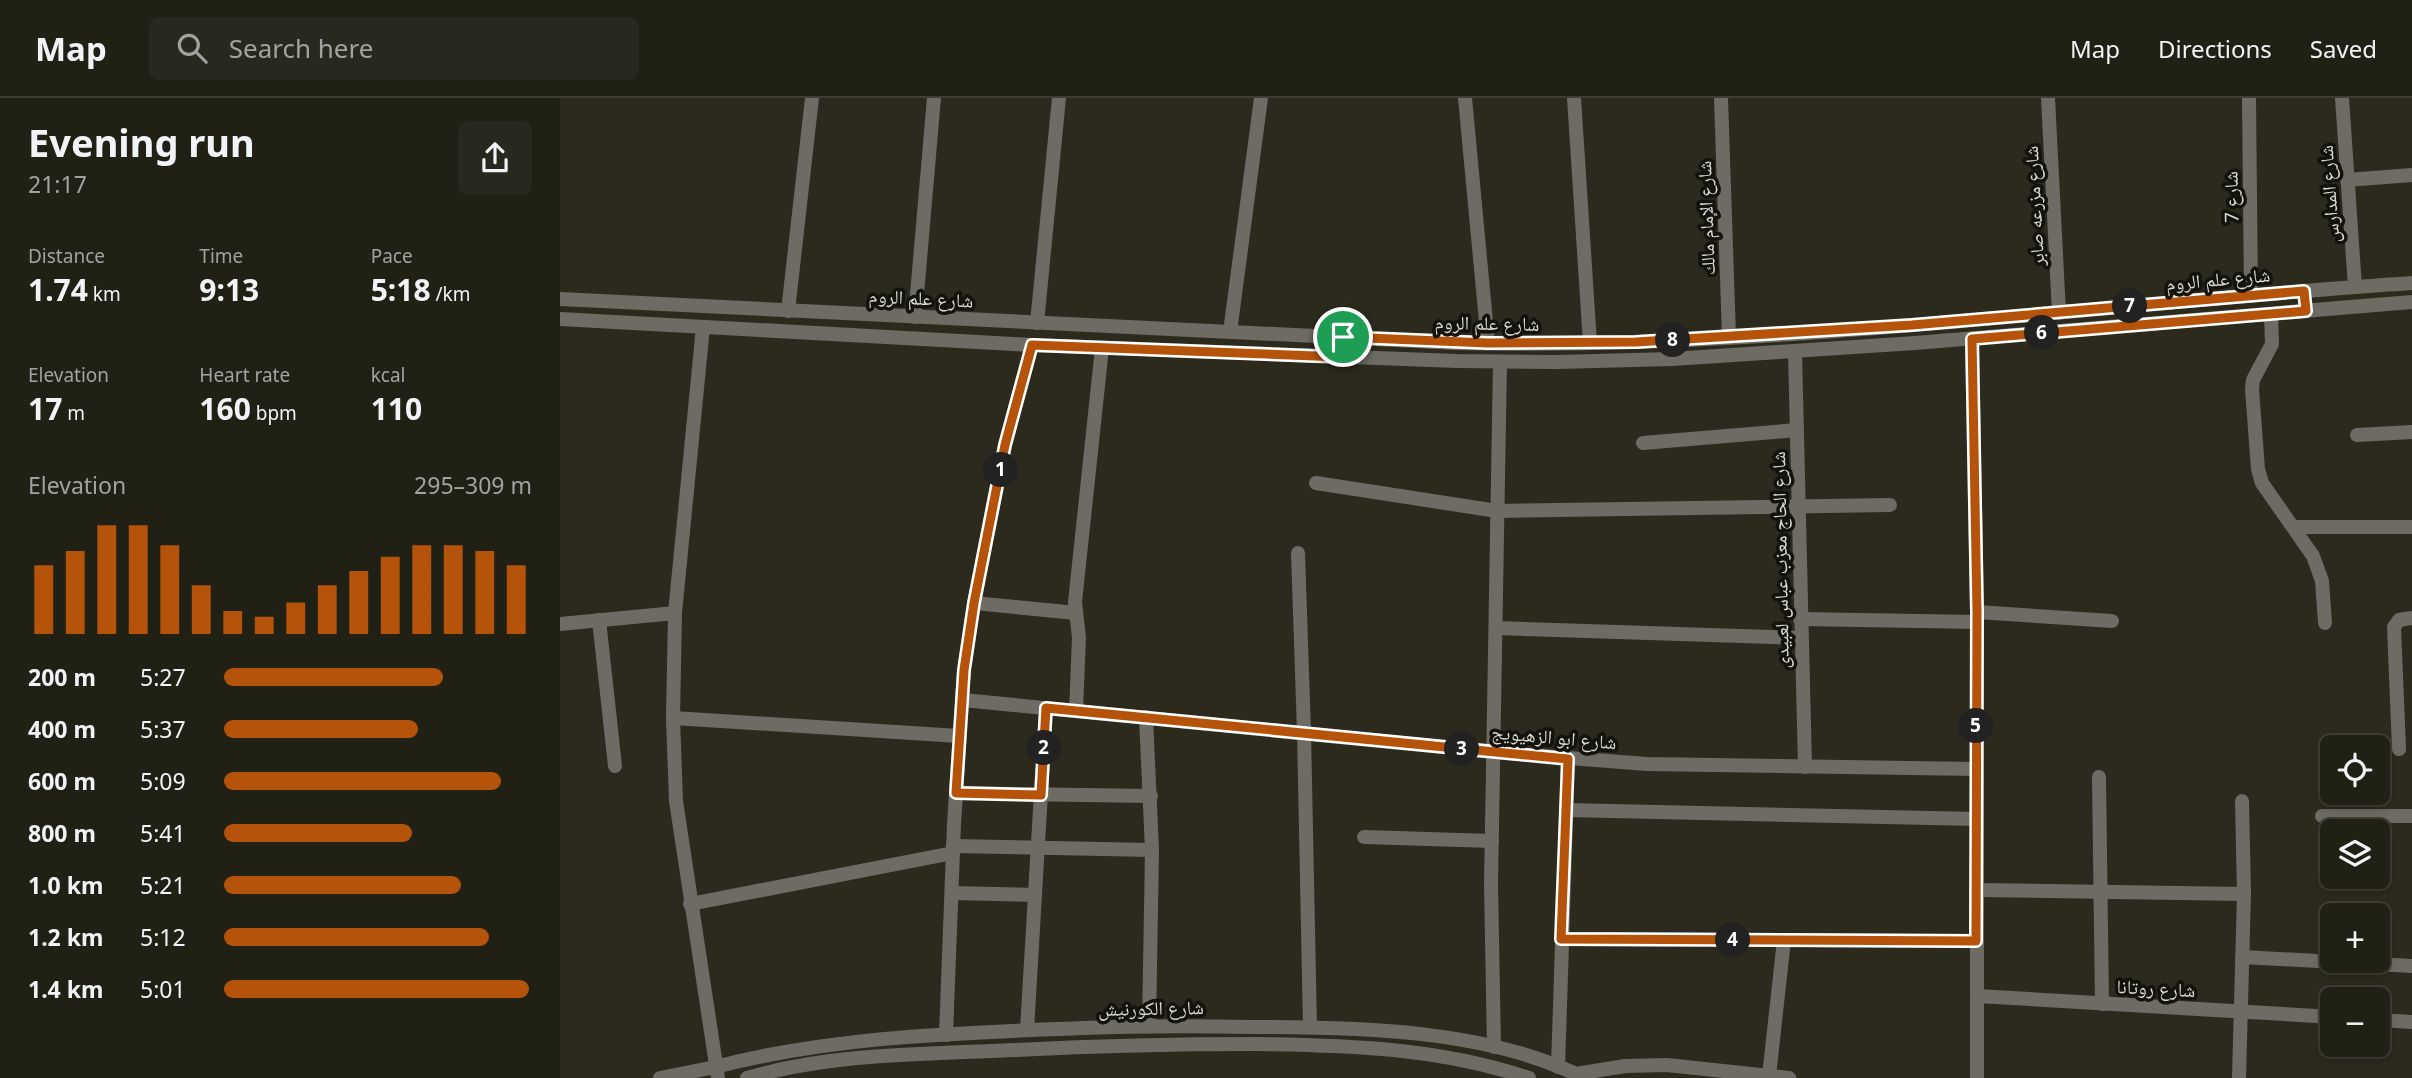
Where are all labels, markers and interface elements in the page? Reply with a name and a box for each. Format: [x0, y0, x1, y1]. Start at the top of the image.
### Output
search box [149, 17, 639, 80]
text: Map [35, 26, 107, 71]
icon: search [173, 29, 211, 67]
text: Search here [229, 30, 373, 66]
text: Map [2070, 32, 2120, 65]
text: Directions [2158, 32, 2272, 65]
text: Saved [2310, 32, 2377, 65]
text: Evening run [28, 116, 255, 168]
button: share [458, 121, 532, 195]
street label: شارع المدارس [2313, 144, 2345, 244]
street label: شارع مزرعه صابر [2018, 145, 2050, 268]
street label: شارع الإمام مالك [1691, 160, 1722, 276]
text: 21:17 [28, 168, 87, 200]
street label: شارع 7 [2218, 171, 2244, 223]
text: Distance [28, 243, 105, 269]
text: Time [199, 243, 243, 269]
text: Pace [371, 243, 413, 269]
street label: شارع علم الروم [2165, 261, 2271, 298]
text: 1.74 [28, 269, 88, 310]
text: 9:13 [199, 269, 259, 310]
text: 5:18 [371, 269, 431, 310]
text: km [88, 281, 121, 307]
text: /km [431, 281, 471, 307]
street label: شارع علم الروم [868, 282, 974, 315]
pin: 7 [2112, 288, 2148, 324]
text: 7 [2124, 292, 2135, 318]
pin [1313, 307, 1373, 367]
street label: شارع علم الروم [1434, 309, 1540, 338]
pin: 6 [2024, 316, 2060, 350]
icon: arrive [1324, 318, 1362, 356]
text: 6 [2036, 319, 2047, 345]
pin: 8 [1656, 322, 1690, 358]
text: 8 [1667, 326, 1678, 352]
text: Elevation [28, 362, 109, 388]
text: Heart rate [199, 362, 290, 388]
text: kcal [371, 362, 405, 388]
text: 17 [28, 388, 62, 429]
text: 160 [199, 388, 251, 429]
text: 110 [371, 388, 422, 429]
text: m [62, 400, 85, 426]
text: bpm [251, 400, 297, 426]
street label: شارع الحاج معزب عباس لعبيدى [1765, 451, 1795, 669]
pin: 1 [984, 452, 1018, 488]
text: 1 [995, 456, 1006, 482]
text: Elevation [28, 469, 126, 501]
text: 295–309 m [414, 469, 532, 501]
text: 200 m [28, 661, 96, 693]
text: 5:27 [140, 661, 186, 693]
pin: 5 [1958, 708, 1994, 744]
text: 5 [1970, 712, 1981, 738]
text: 400 m [28, 713, 96, 745]
text: 5:37 [140, 713, 186, 745]
street label: شارع ابو الزهيويج [1490, 719, 1618, 755]
pin: 2 [1026, 730, 1062, 766]
pin: 3 [1444, 732, 1480, 766]
text: 2 [1038, 734, 1049, 760]
text: 3 [1456, 735, 1467, 761]
map controls [2320, 735, 2390, 1057]
button: locate [2320, 735, 2390, 805]
text: 600 m [28, 765, 96, 797]
text: 5:09 [140, 765, 186, 797]
text: 800 m [28, 817, 96, 849]
text: 5:41 [140, 817, 186, 849]
button: layers [2320, 819, 2390, 889]
text: 1.0 km [28, 869, 103, 901]
text: 5:21 [140, 869, 186, 901]
button: + [2320, 903, 2390, 973]
text: 1.2 km [28, 921, 103, 953]
text: 5:12 [140, 921, 186, 953]
pin: 4 [1716, 922, 1750, 958]
text: 4 [1727, 926, 1738, 952]
text: 1.4 km [28, 973, 103, 1005]
text: 5:01 [140, 973, 186, 1005]
street label: شارع روتانا [2116, 973, 2196, 1003]
button: − [2320, 987, 2390, 1057]
street label: شارع الكورنيش [1098, 994, 1204, 1022]

